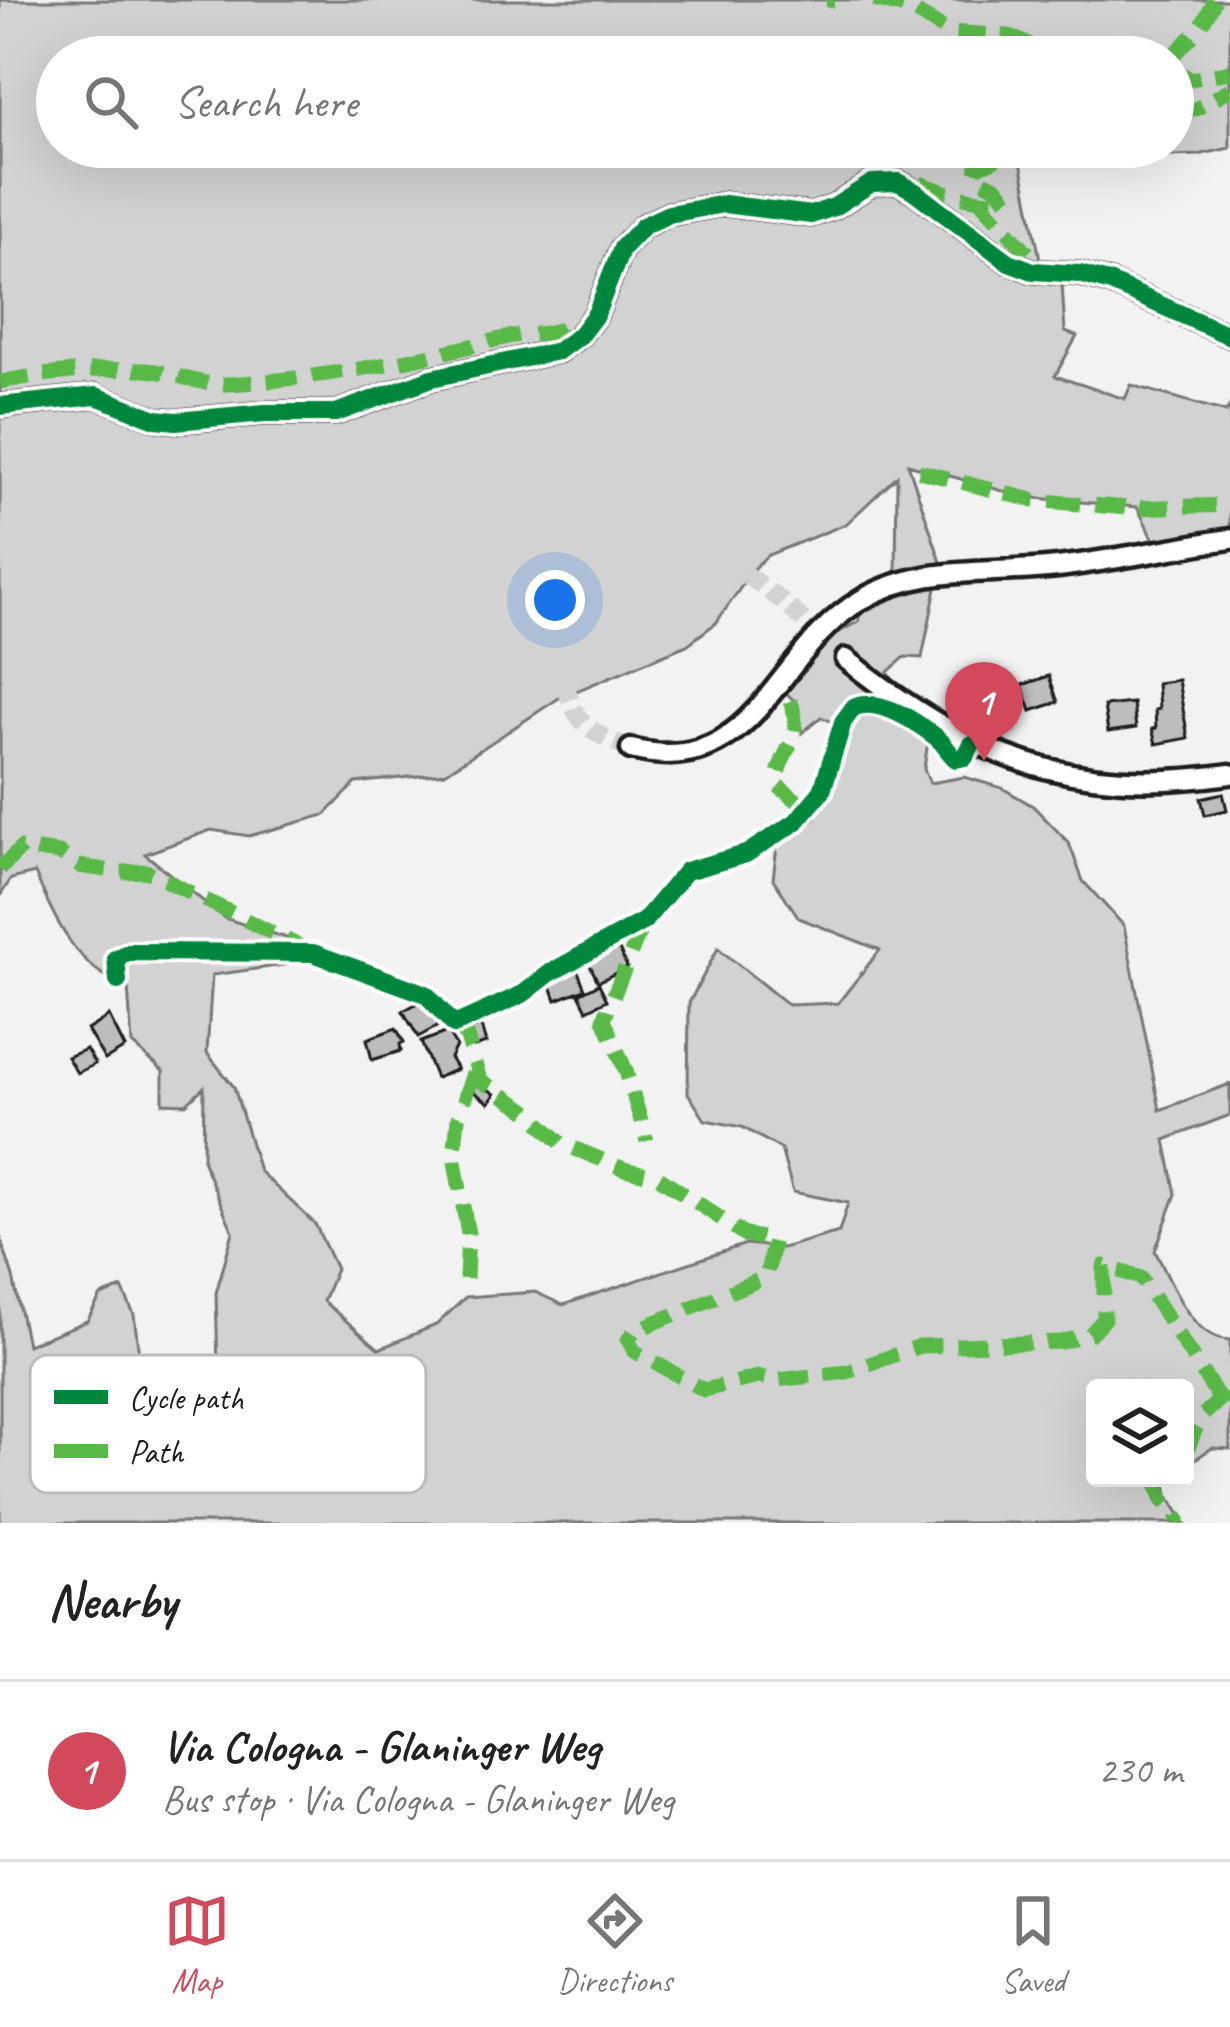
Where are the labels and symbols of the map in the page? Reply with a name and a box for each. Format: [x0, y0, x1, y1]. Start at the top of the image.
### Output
your location [525, 570, 585, 630]
pin: 1 [945, 662, 1023, 761]
legend [30, 1355, 426, 1493]
text: Cycle path [129, 1377, 244, 1419]
text: Path [129, 1431, 185, 1473]

